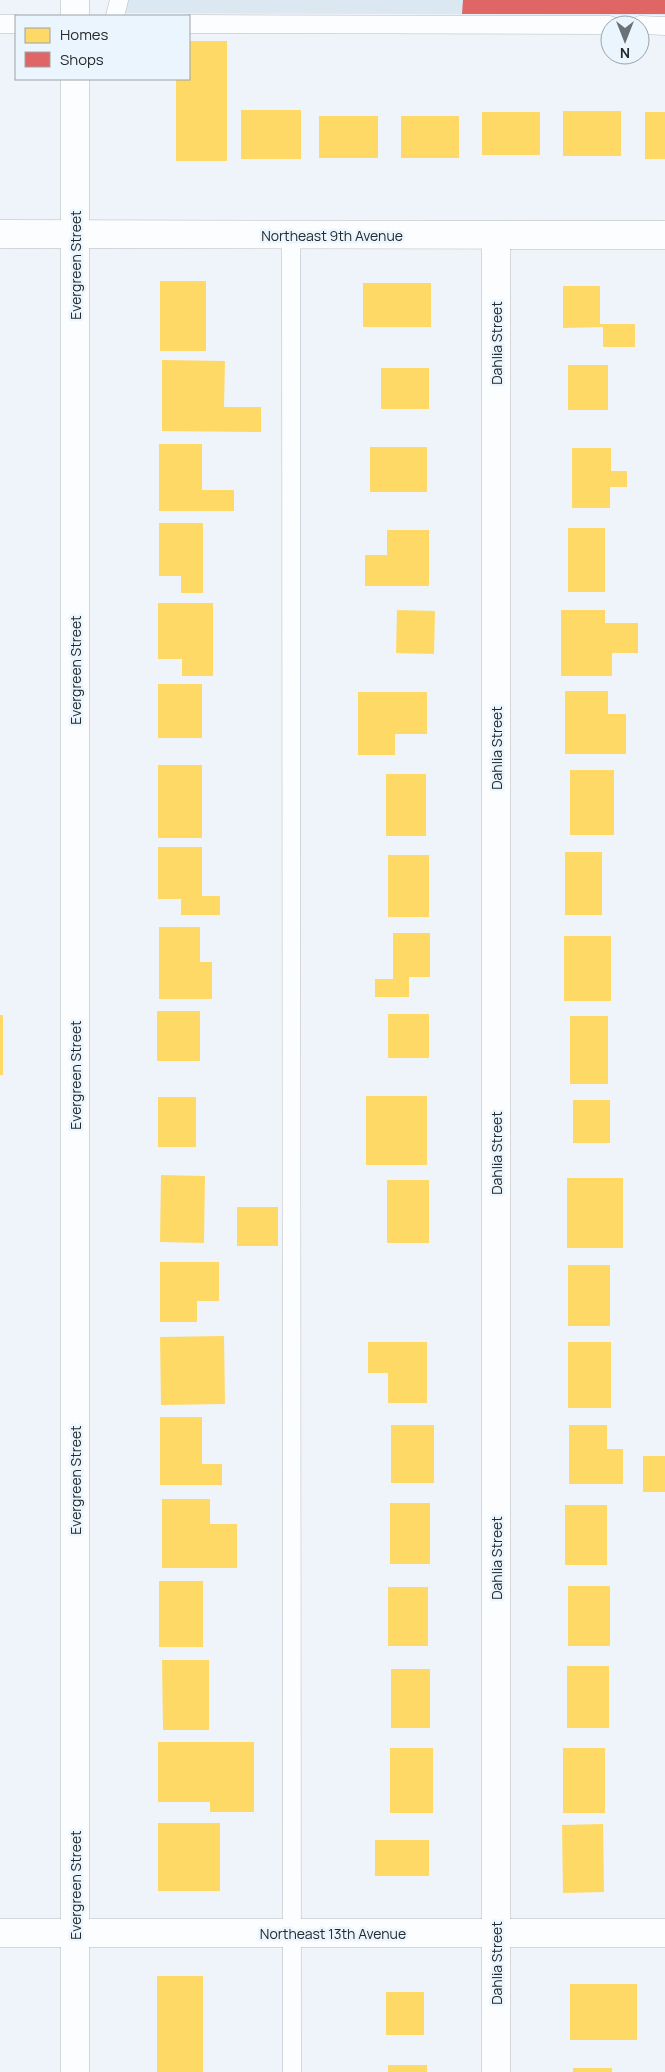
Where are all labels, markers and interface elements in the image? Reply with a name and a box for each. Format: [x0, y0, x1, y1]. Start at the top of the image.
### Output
legend [15, 15, 190, 80]
north arrow [600, 15, 650, 65]
text: Homes [60, 24, 109, 45]
text: N [620, 44, 630, 63]
text: Shops [60, 49, 104, 70]
street label: Evergreen Street [66, 210, 85, 320]
street label: Northeast 9th Avenue [261, 226, 403, 245]
street label: Dahlia Street [487, 301, 506, 385]
street label: Evergreen Street [66, 615, 85, 725]
street label: Dahlia Street [487, 706, 506, 790]
street label: Evergreen Street [66, 1020, 85, 1130]
street label: Dahlia Street [487, 1111, 506, 1195]
street label: Evergreen Street [66, 1425, 85, 1535]
street label: Dahlia Street [487, 1516, 506, 1600]
street label: Evergreen Street [66, 1830, 85, 1940]
street label: Dahlia Street [487, 1921, 506, 2005]
street label: Northeast 13th Avenue [260, 1924, 406, 1943]

